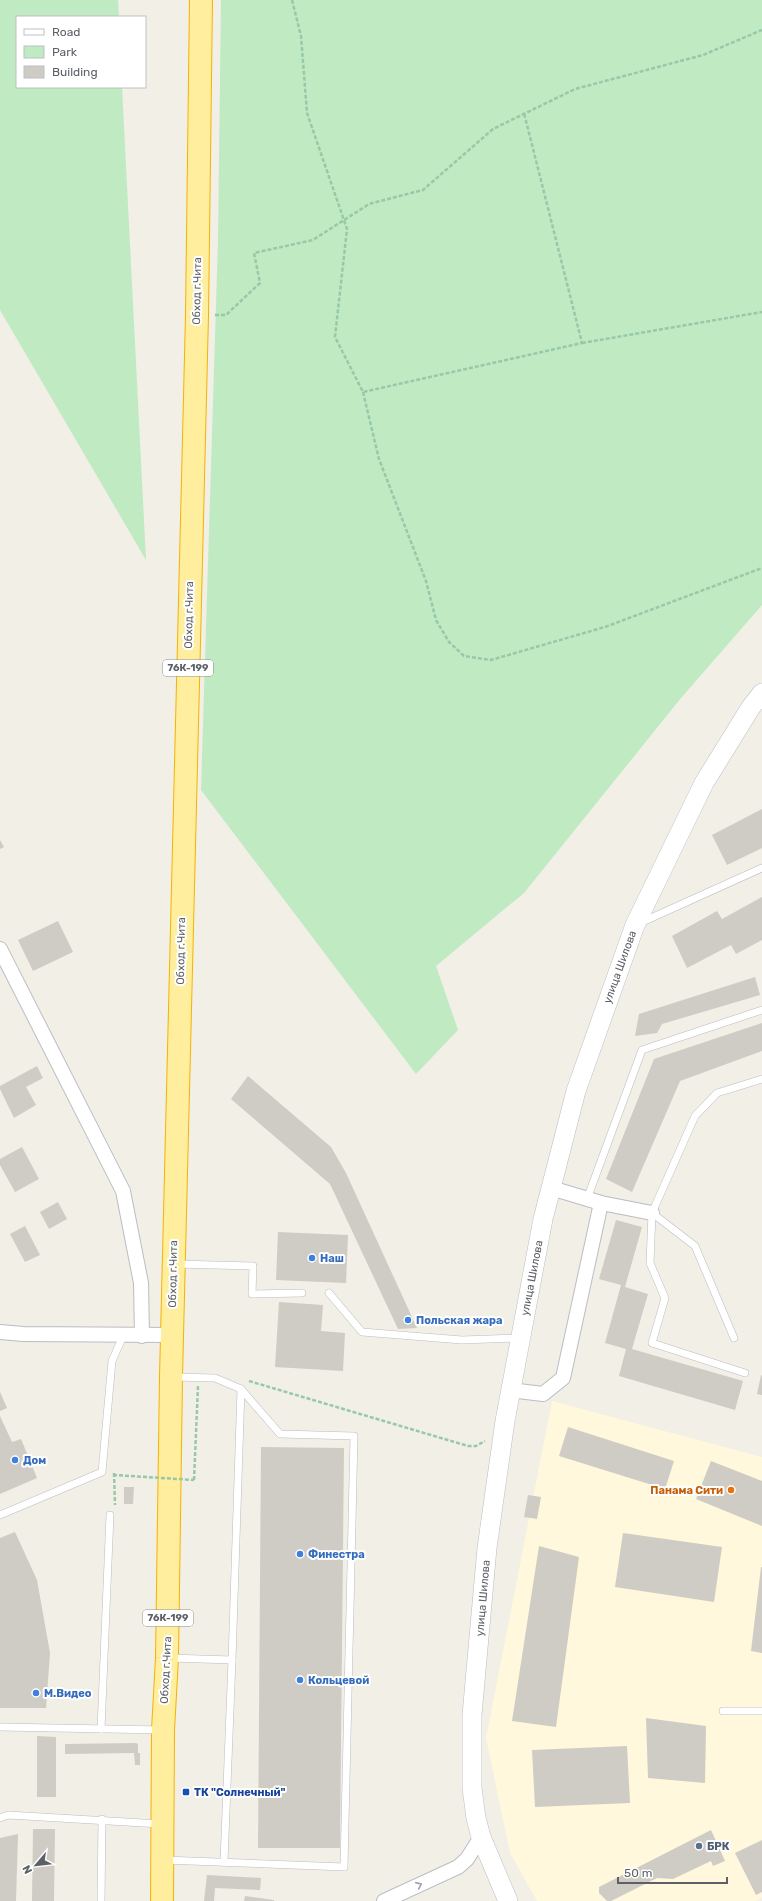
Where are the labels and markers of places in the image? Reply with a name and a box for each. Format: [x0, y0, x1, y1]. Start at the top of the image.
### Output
place label: Наш [320, 1252, 344, 1265]
marker: Наш [307, 1253, 317, 1263]
place label: Польская жара [416, 1314, 502, 1327]
marker: Польская жара [403, 1315, 413, 1325]
place label: Дом [23, 1454, 46, 1467]
marker: Дом [10, 1455, 20, 1465]
place label: Панама Сити [650, 1484, 723, 1497]
marker: Панама Сити [726, 1485, 736, 1495]
place label: Финестра [308, 1548, 365, 1561]
marker: Финестра [295, 1549, 305, 1559]
place label: Кольцевой [308, 1674, 369, 1687]
marker: Кольцевой [295, 1675, 305, 1685]
place label: М.Видео [44, 1687, 92, 1700]
marker: М.Видео [31, 1688, 41, 1698]
place label: ТК "Солнечный" [194, 1786, 285, 1799]
marker: ТК "Солнечный" [181, 1787, 191, 1797]
place label: БРК [707, 1840, 730, 1853]
marker: БРК [694, 1841, 704, 1851]

